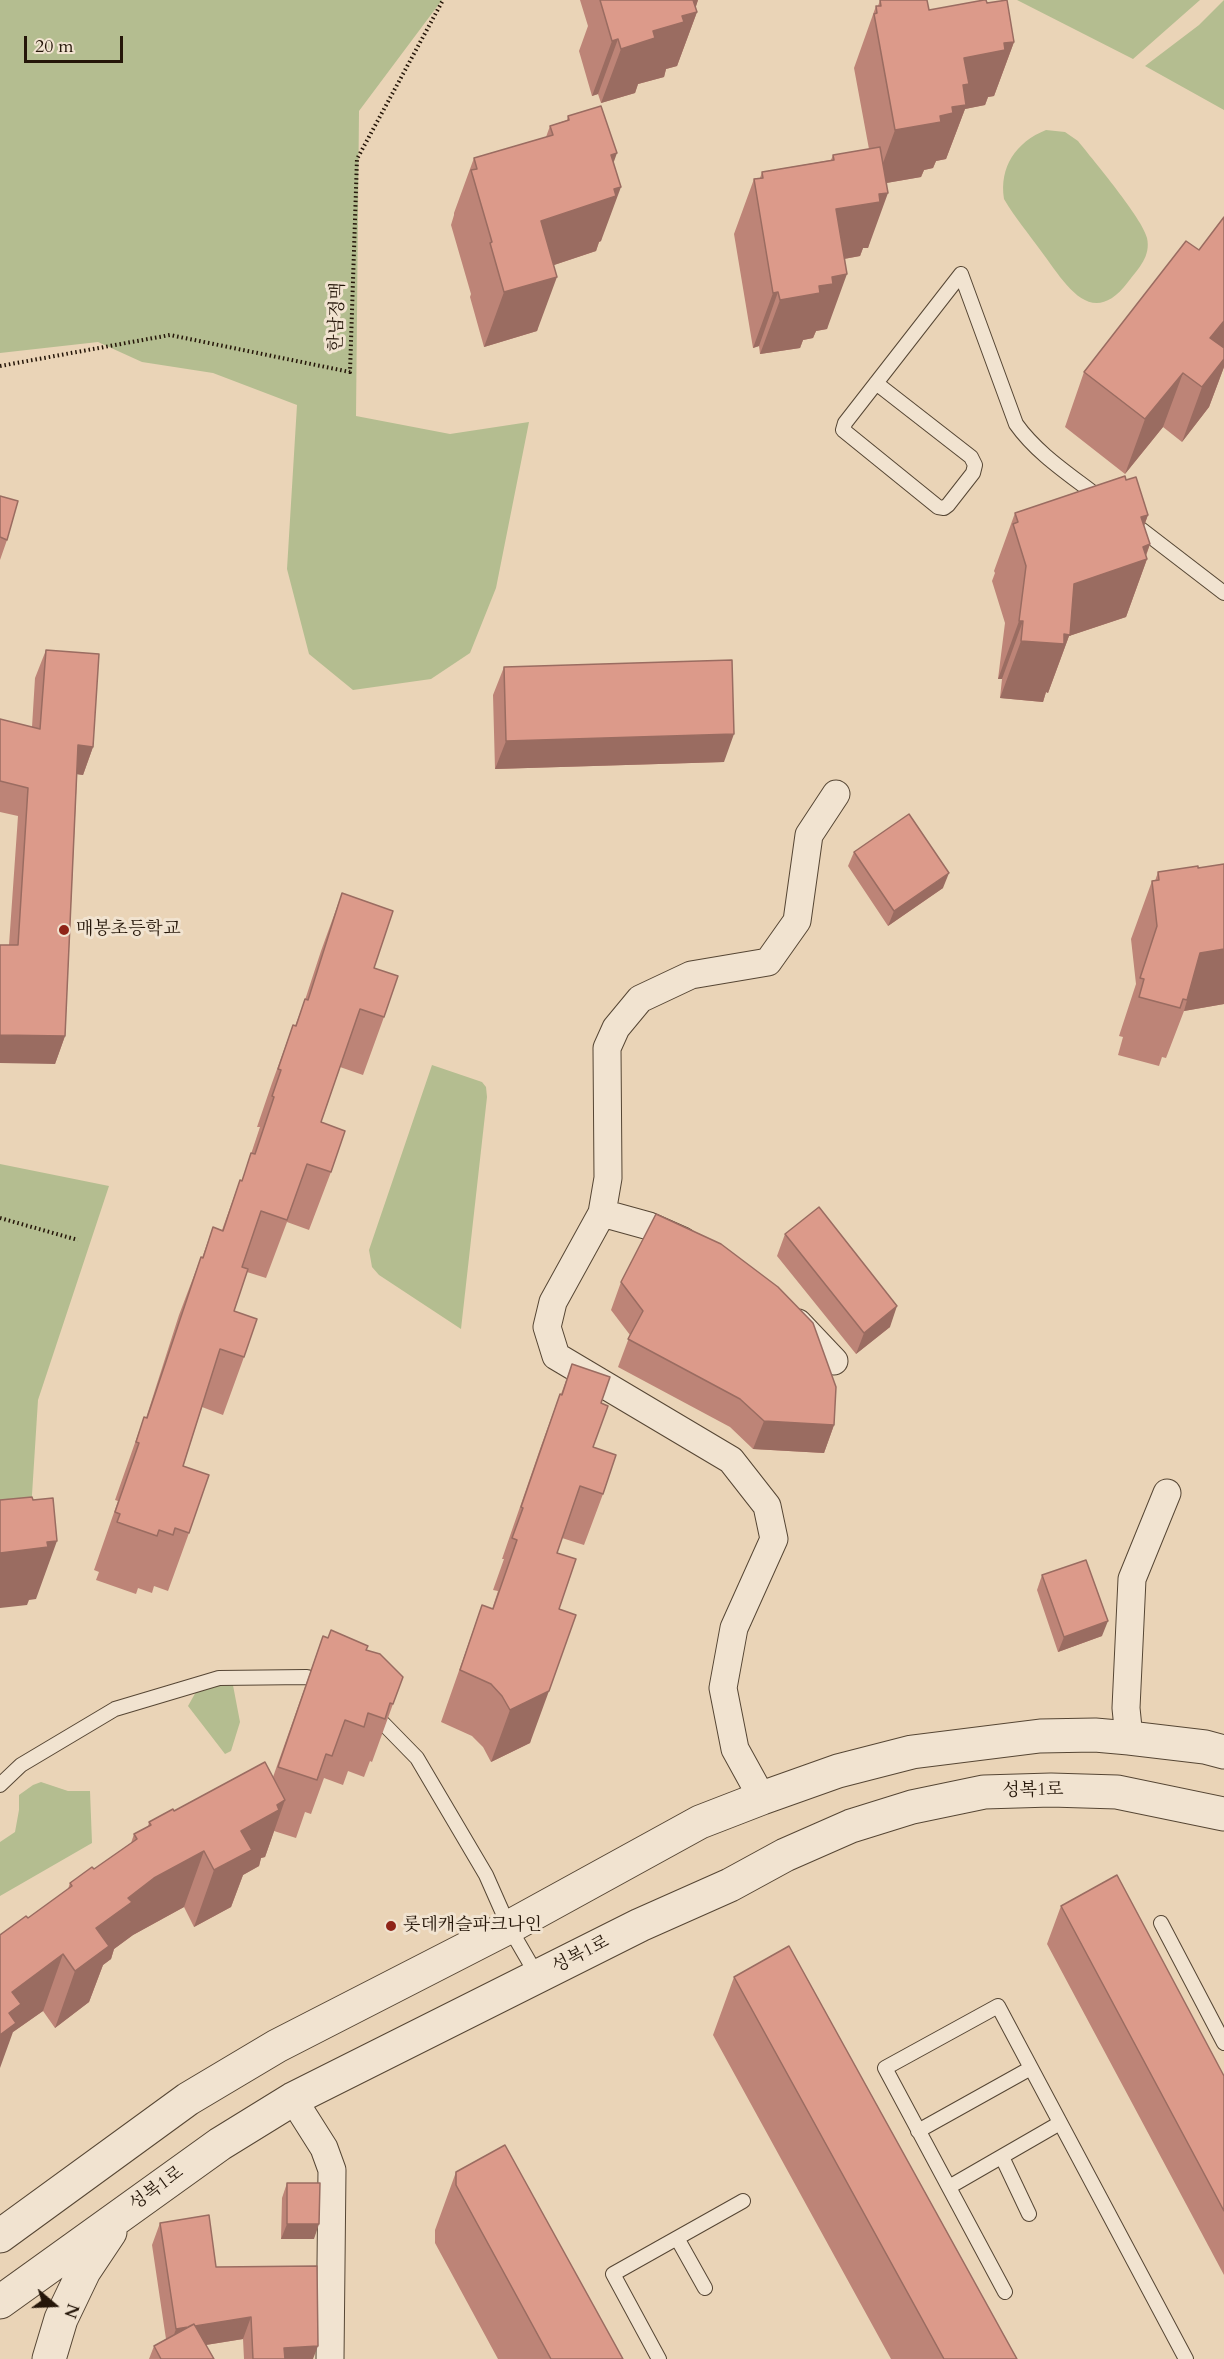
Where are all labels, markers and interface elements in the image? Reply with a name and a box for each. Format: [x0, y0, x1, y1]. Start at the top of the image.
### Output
scale bar [27, 24, 126, 62]
text: 20 m [35, 34, 74, 59]
street label: 한남정맥 [326, 282, 350, 352]
place label: 매봉초등학교 [76, 919, 180, 941]
marker: 매봉초등학교 [57, 923, 71, 937]
street label: 성복1로 [1002, 1780, 1064, 1802]
place label: 롯데캐슬파크나인 [403, 1915, 542, 1937]
marker: 롯데캐슬파크나인 [384, 1919, 398, 1933]
street label: 성복1로 [549, 1931, 613, 1979]
street label: 성복1로 [126, 2162, 188, 2216]
north arrow [24, 2275, 84, 2335]
text: N [58, 2301, 84, 2321]

